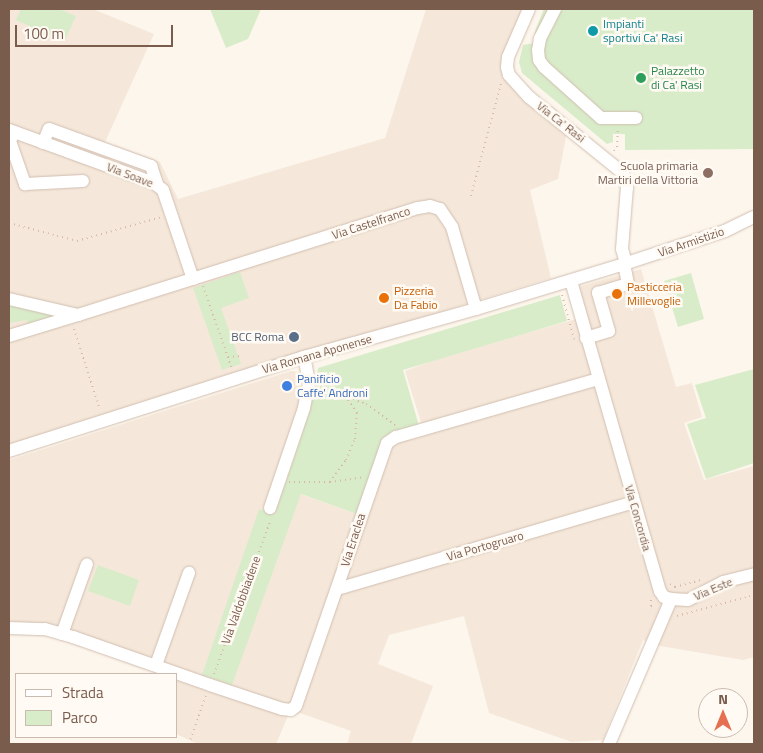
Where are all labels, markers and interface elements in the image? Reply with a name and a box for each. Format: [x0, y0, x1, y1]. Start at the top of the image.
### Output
scale bar [18, 15, 175, 47]
place label: Impianti sportivi Ca' Rasi [603, 17, 683, 45]
text: 100 m [23, 22, 64, 45]
marker: Impianti sportivi Ca' Rasi [587, 25, 599, 37]
place label: Palazzetto di Ca' Rasi [651, 64, 705, 92]
marker: Palazzetto di Ca' Rasi [635, 72, 647, 84]
street label: Via Ca' Rasi [534, 99, 588, 145]
place label: Scuola primaria Martiri della Vittoria [598, 159, 698, 187]
street label: Via Soave [105, 160, 155, 190]
marker: Scuola primaria Martiri della Vittoria [702, 167, 714, 179]
street label: Via Castelfranco [330, 204, 412, 242]
street label: Via Armistizio [656, 224, 726, 260]
place label: Pasticceria Millevoglie [627, 280, 682, 308]
place label: Pizzeria Da Fabio [394, 284, 438, 312]
marker: Pasticceria Millevoglie [611, 288, 623, 300]
marker: Pizzeria Da Fabio [378, 292, 390, 304]
place label: BCC Roma [231, 330, 284, 344]
street label: Via Romana Aponense [261, 331, 373, 377]
marker: BCC Roma [288, 331, 300, 343]
place label: Panificio Caffe' Androni [297, 372, 368, 400]
marker: Panificio Caffe' Androni [281, 380, 293, 392]
street label: Via Concordia [622, 483, 654, 553]
street label: Via Eraclea [338, 512, 368, 568]
street label: Via Portogruaro [445, 528, 525, 564]
street label: Via Valdobbiadene [218, 554, 264, 646]
street label: Via Este [691, 574, 735, 604]
legend [15, 673, 178, 738]
text: Strada [62, 681, 103, 704]
north arrow [698, 688, 748, 738]
text: N [718, 688, 728, 709]
text: Parco [62, 706, 98, 729]

